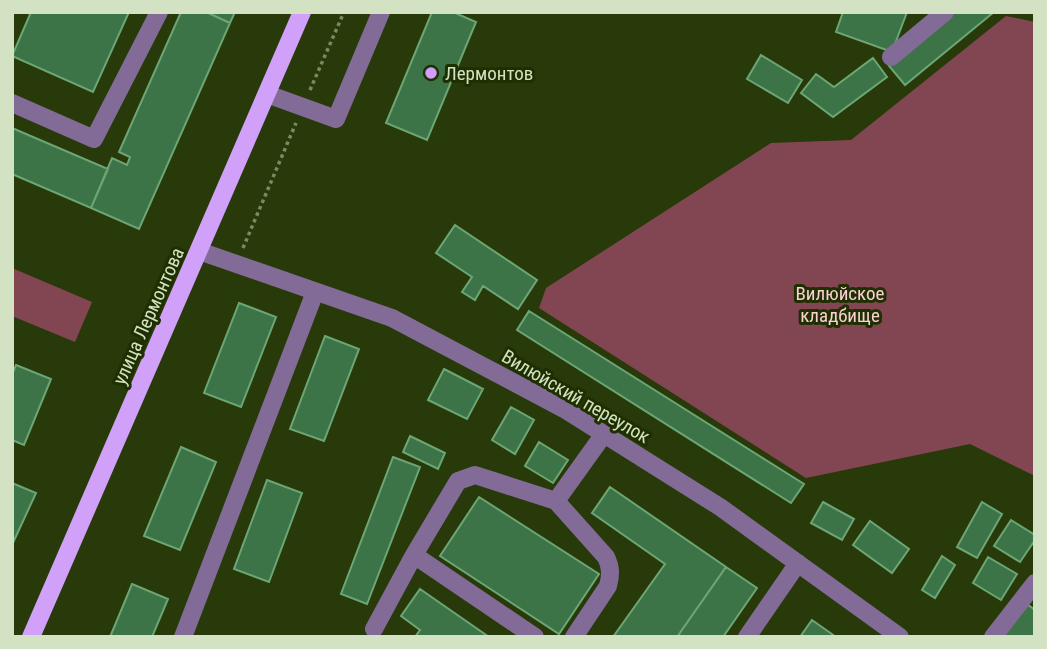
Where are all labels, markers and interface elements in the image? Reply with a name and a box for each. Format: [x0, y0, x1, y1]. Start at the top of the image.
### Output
place label: Лермонтов [445, 62, 533, 85]
marker: Лермонтов [423, 65, 439, 81]
street label: улица Лермонтова [108, 244, 189, 388]
park label: Вилюйское кладбище [796, 282, 885, 327]
street label: Вилюйский переулок [498, 345, 654, 448]

